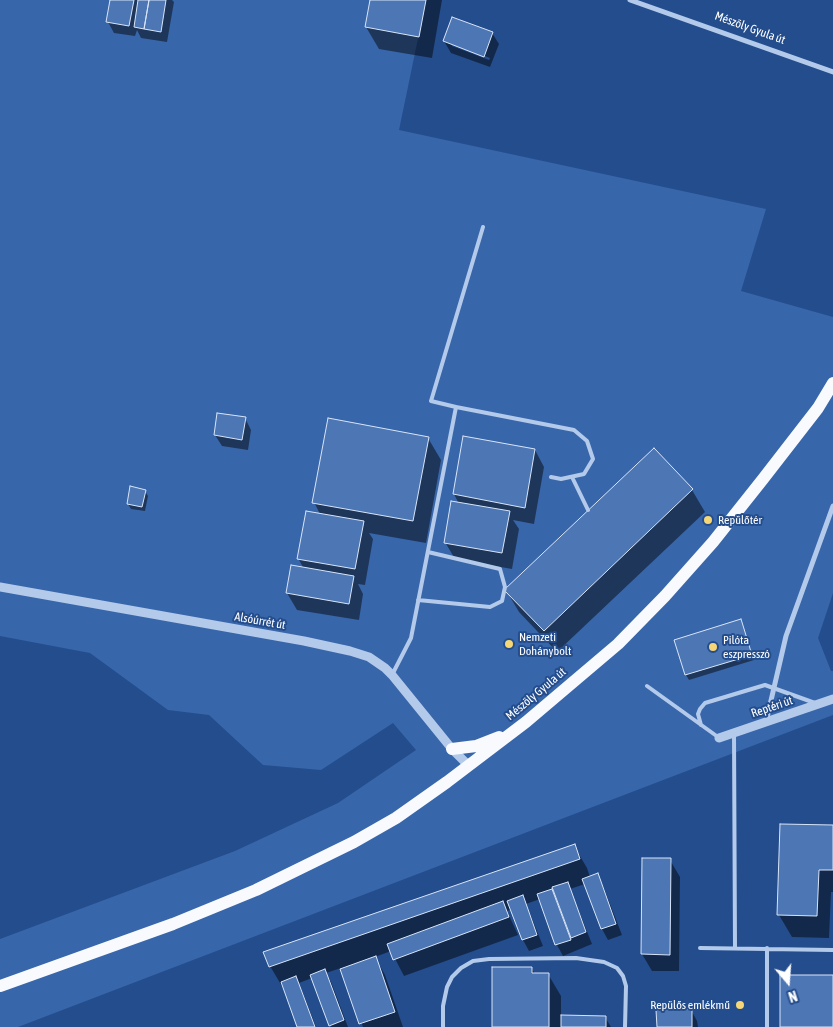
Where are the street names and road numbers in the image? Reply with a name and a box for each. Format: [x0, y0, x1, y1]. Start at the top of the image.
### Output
street label: Mészöly Gyula út [713, 9, 787, 47]
street label: Alsóúrrét út [233, 609, 287, 633]
street label: Mészöly Gyula út [503, 665, 569, 723]
street label: Reptéri út [749, 693, 795, 721]

